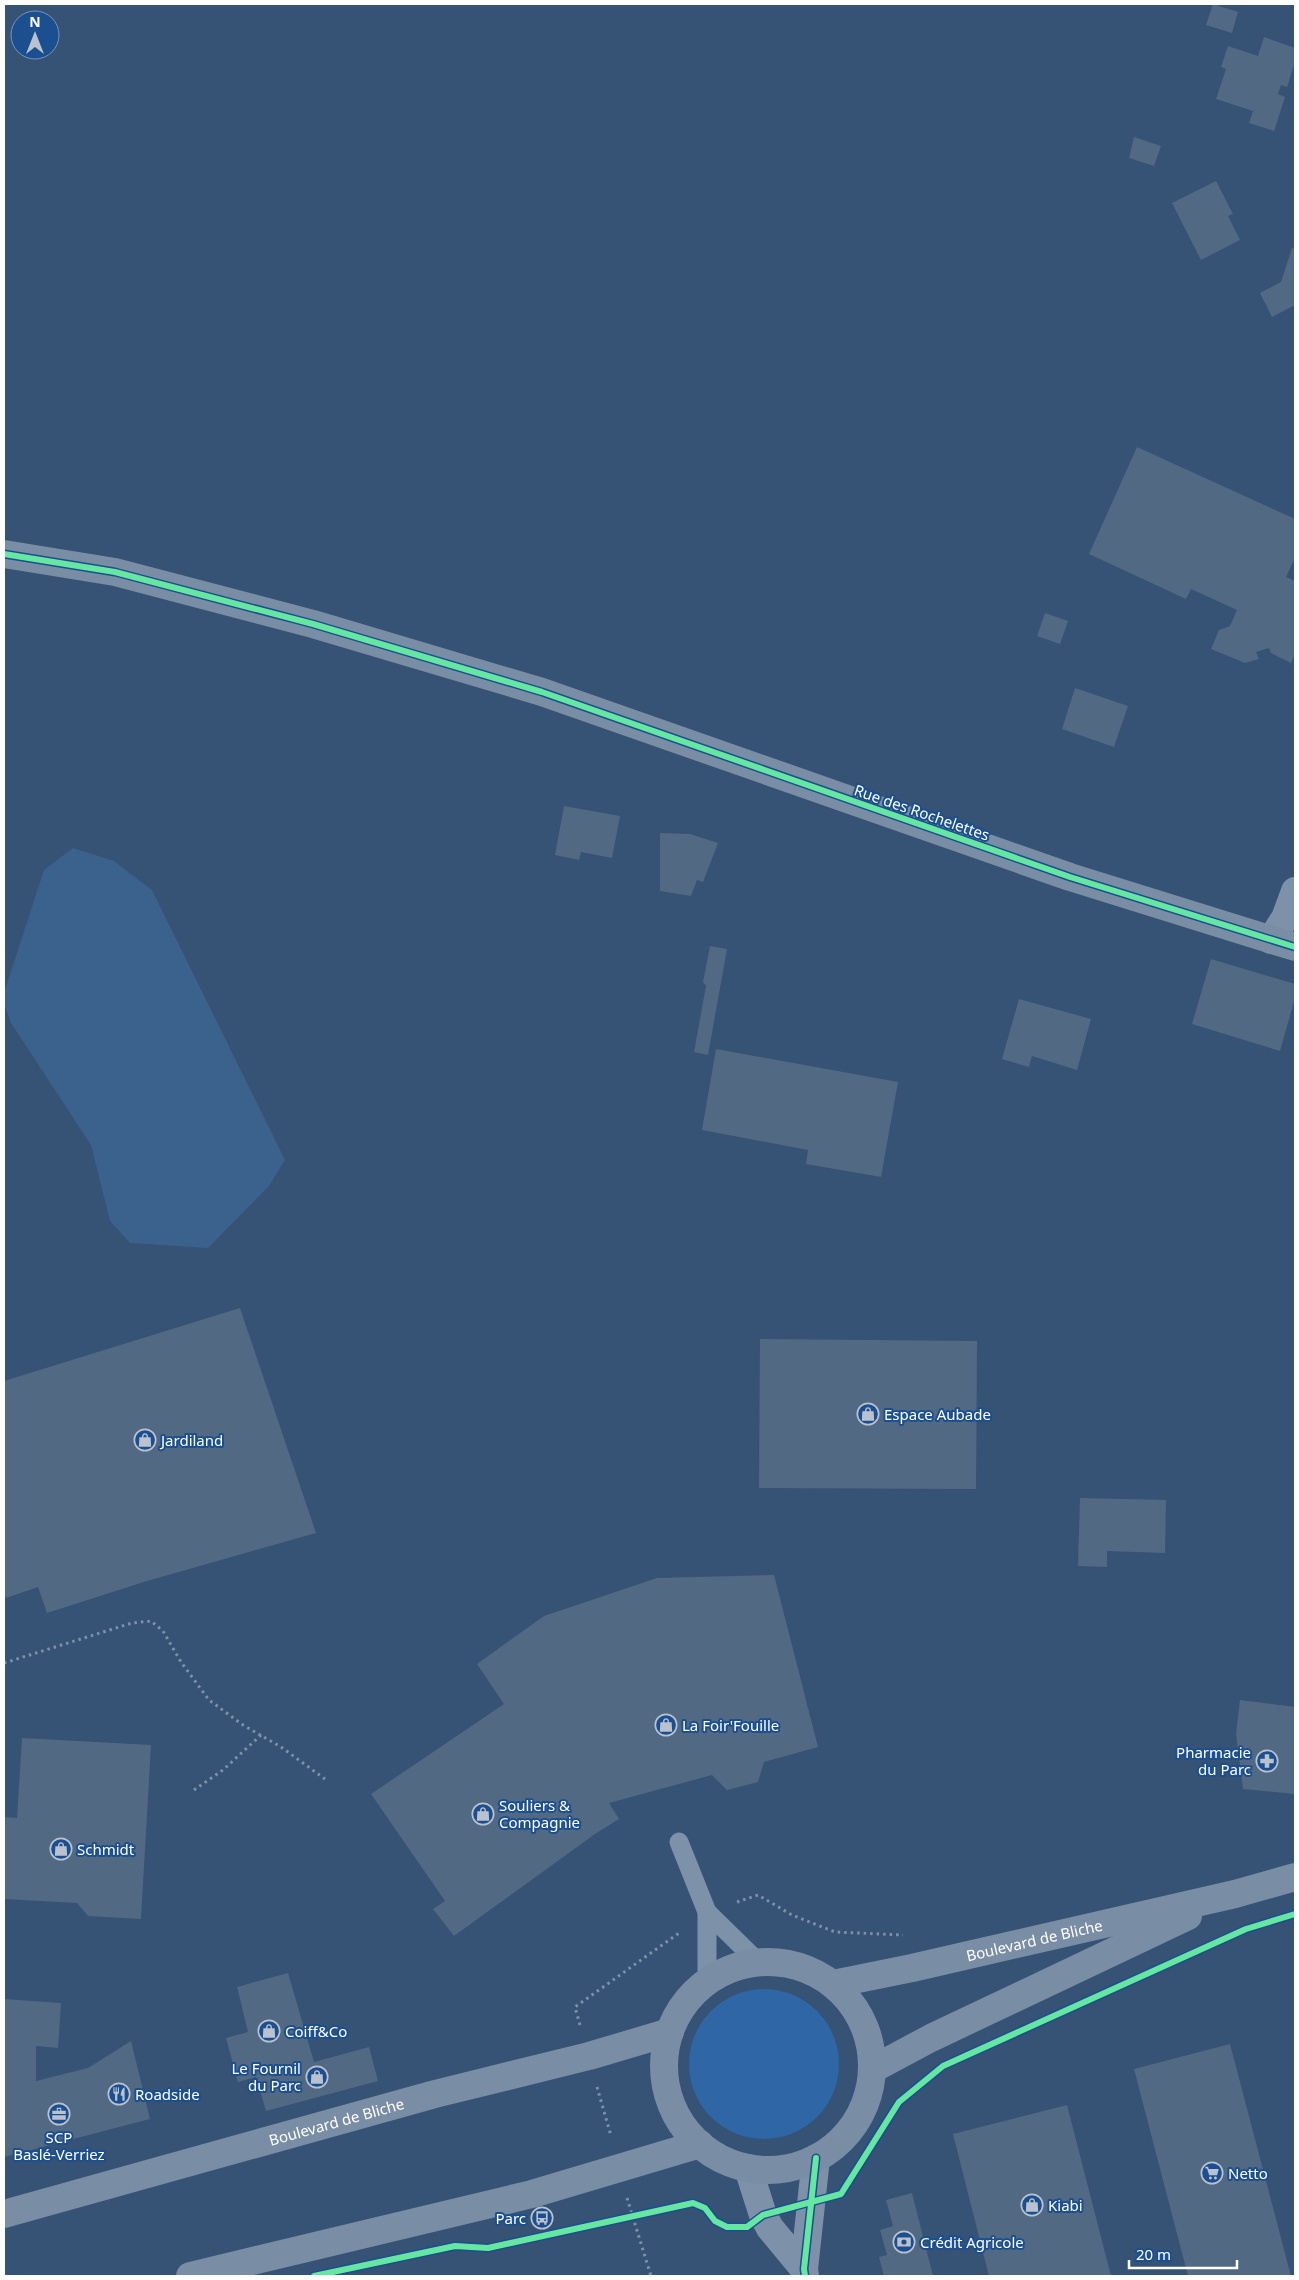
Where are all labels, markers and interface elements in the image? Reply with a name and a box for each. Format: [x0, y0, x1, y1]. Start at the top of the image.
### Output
north arrow [10, 10, 60, 60]
text: N [29, 12, 41, 31]
street label: Rue des Rochelettes [852, 779, 992, 845]
shop icon: Espace Aubade [856, 1402, 880, 1426]
place label: Espace Aubade [884, 1404, 991, 1424]
shop icon: Jardiland [133, 1428, 157, 1452]
place label: Jardiland [159, 1430, 223, 1450]
shop icon: La Foir'Fouille [654, 1713, 678, 1737]
place label: La Foir'Fouille [682, 1715, 779, 1735]
place label: Pharmacie du Parc [1176, 1742, 1251, 1779]
pharmacy icon: Pharmacie du Parc [1255, 1749, 1279, 1773]
place label: Souliers & Compagnie [499, 1795, 580, 1832]
shop icon: Souliers & Compagnie [471, 1802, 495, 1826]
shop icon: Schmidt [49, 1837, 73, 1861]
place label: Schmidt [77, 1839, 135, 1859]
street label: Boulevard de Bliche [964, 1915, 1104, 1965]
shop icon: Coiff&Co [257, 2019, 281, 2043]
place label: Coiff&Co [285, 2021, 347, 2041]
place label: Le Fournil du Parc [231, 2058, 301, 2095]
shop icon: Le Fournil du Parc [305, 2065, 329, 2089]
restaurant icon: Roadside [107, 2082, 131, 2106]
place label: Roadside [135, 2084, 200, 2104]
street label: Boulevard de Bliche [267, 2093, 406, 2150]
office icon: SCP Baslé-Verriez [47, 2102, 71, 2126]
place label: SCP Baslé-Verriez [13, 2127, 105, 2164]
supermarket icon: Netto [1200, 2161, 1224, 2185]
place label: Netto [1228, 2163, 1268, 2183]
shop icon: Kiabi [1020, 2193, 1044, 2217]
place label: Kiabi [1048, 2195, 1083, 2215]
bus stop icon: Parc [530, 2206, 554, 2230]
place label: Parc [495, 2208, 526, 2228]
bank icon: Crédit Agricole [892, 2230, 916, 2254]
place label: Crédit Agricole [920, 2232, 1024, 2252]
scale bar [1129, 2238, 1236, 2270]
text: 20 m [1136, 2244, 1171, 2264]

